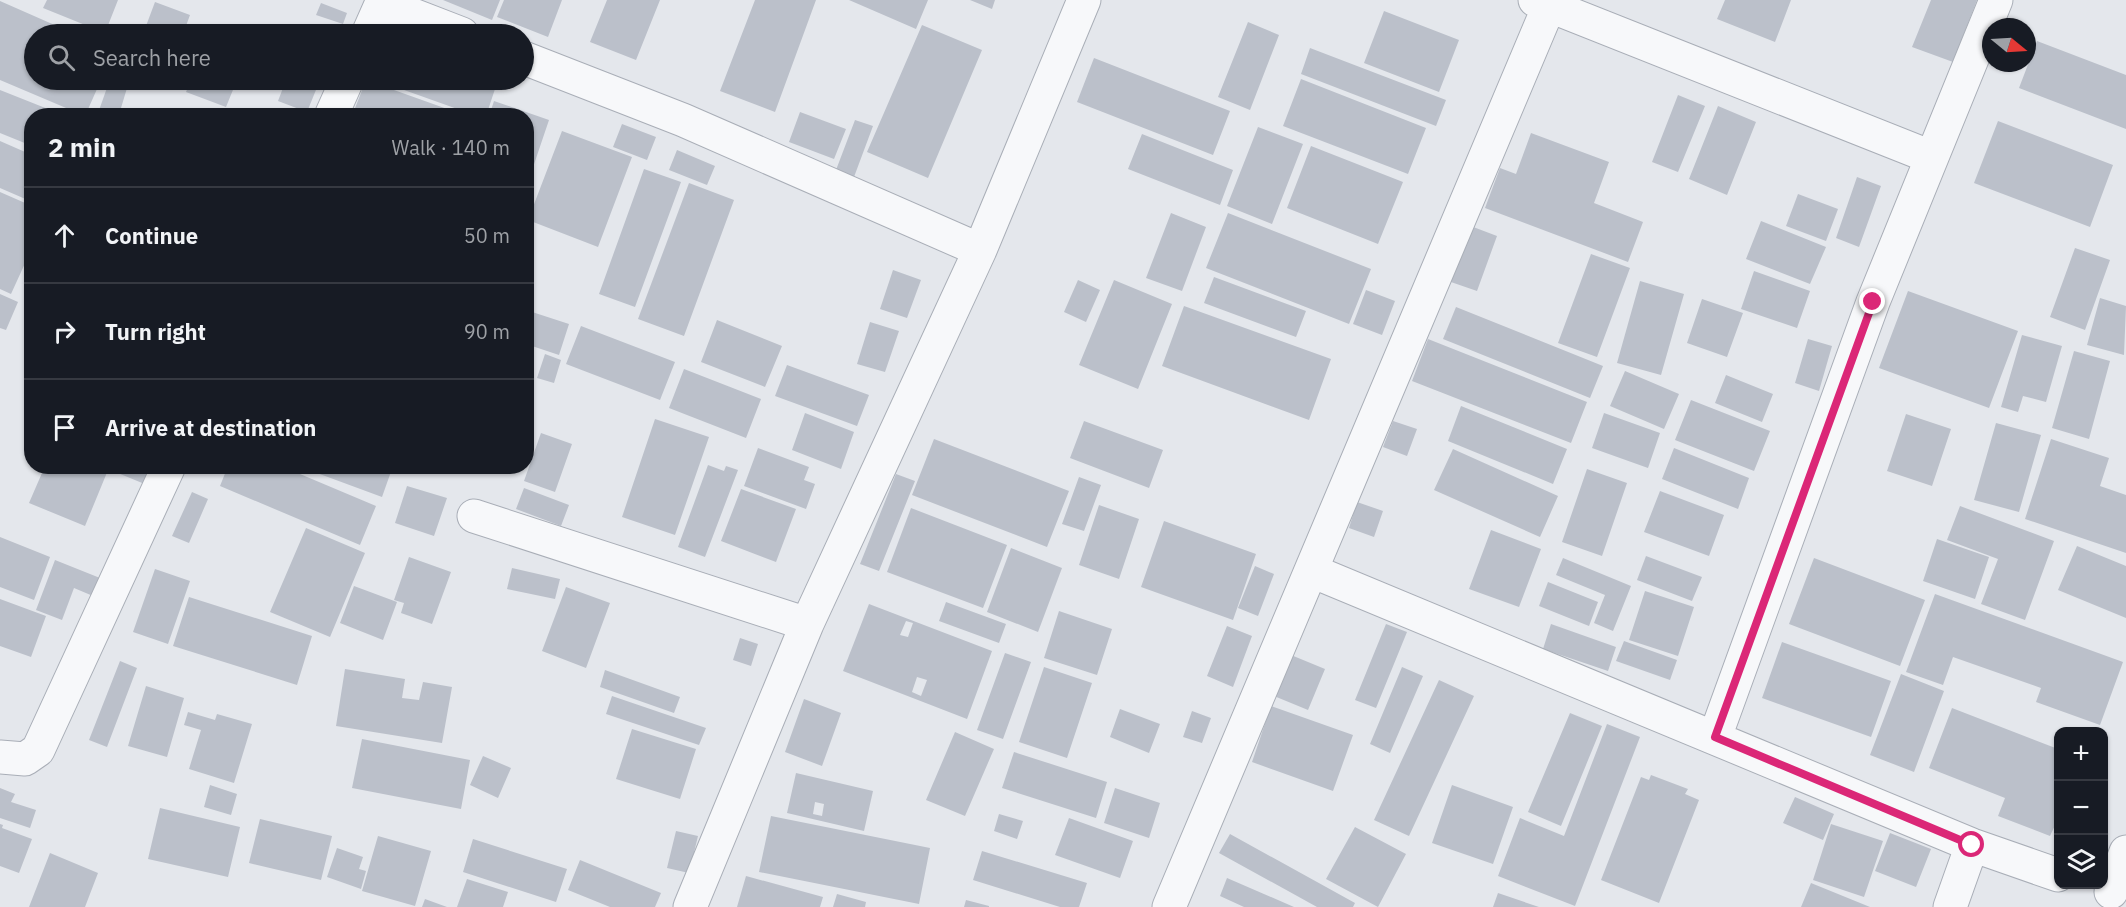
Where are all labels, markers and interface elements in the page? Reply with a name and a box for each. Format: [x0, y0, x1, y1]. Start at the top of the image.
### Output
north arrow [1982, 18, 2036, 72]
search box [24, 24, 534, 90]
icon: search [45, 41, 78, 74]
text: Search here [93, 43, 211, 72]
text: 2 min [48, 130, 116, 164]
text: Walk · 140 m [392, 134, 510, 161]
icon: ahead [48, 219, 81, 252]
text: Continue [105, 221, 198, 250]
text: 50 m [464, 222, 510, 249]
route end [1859, 288, 1885, 314]
icon: right [48, 315, 81, 348]
text: Turn right [105, 317, 206, 346]
text: 90 m [464, 318, 510, 345]
icon: arrive [48, 411, 81, 444]
text: Arrive at destination [105, 413, 316, 442]
map controls [2054, 727, 2108, 889]
button: + [2054, 727, 2108, 781]
button: − [2054, 781, 2108, 835]
route start [1958, 831, 1984, 857]
button: layers [2054, 835, 2108, 889]

